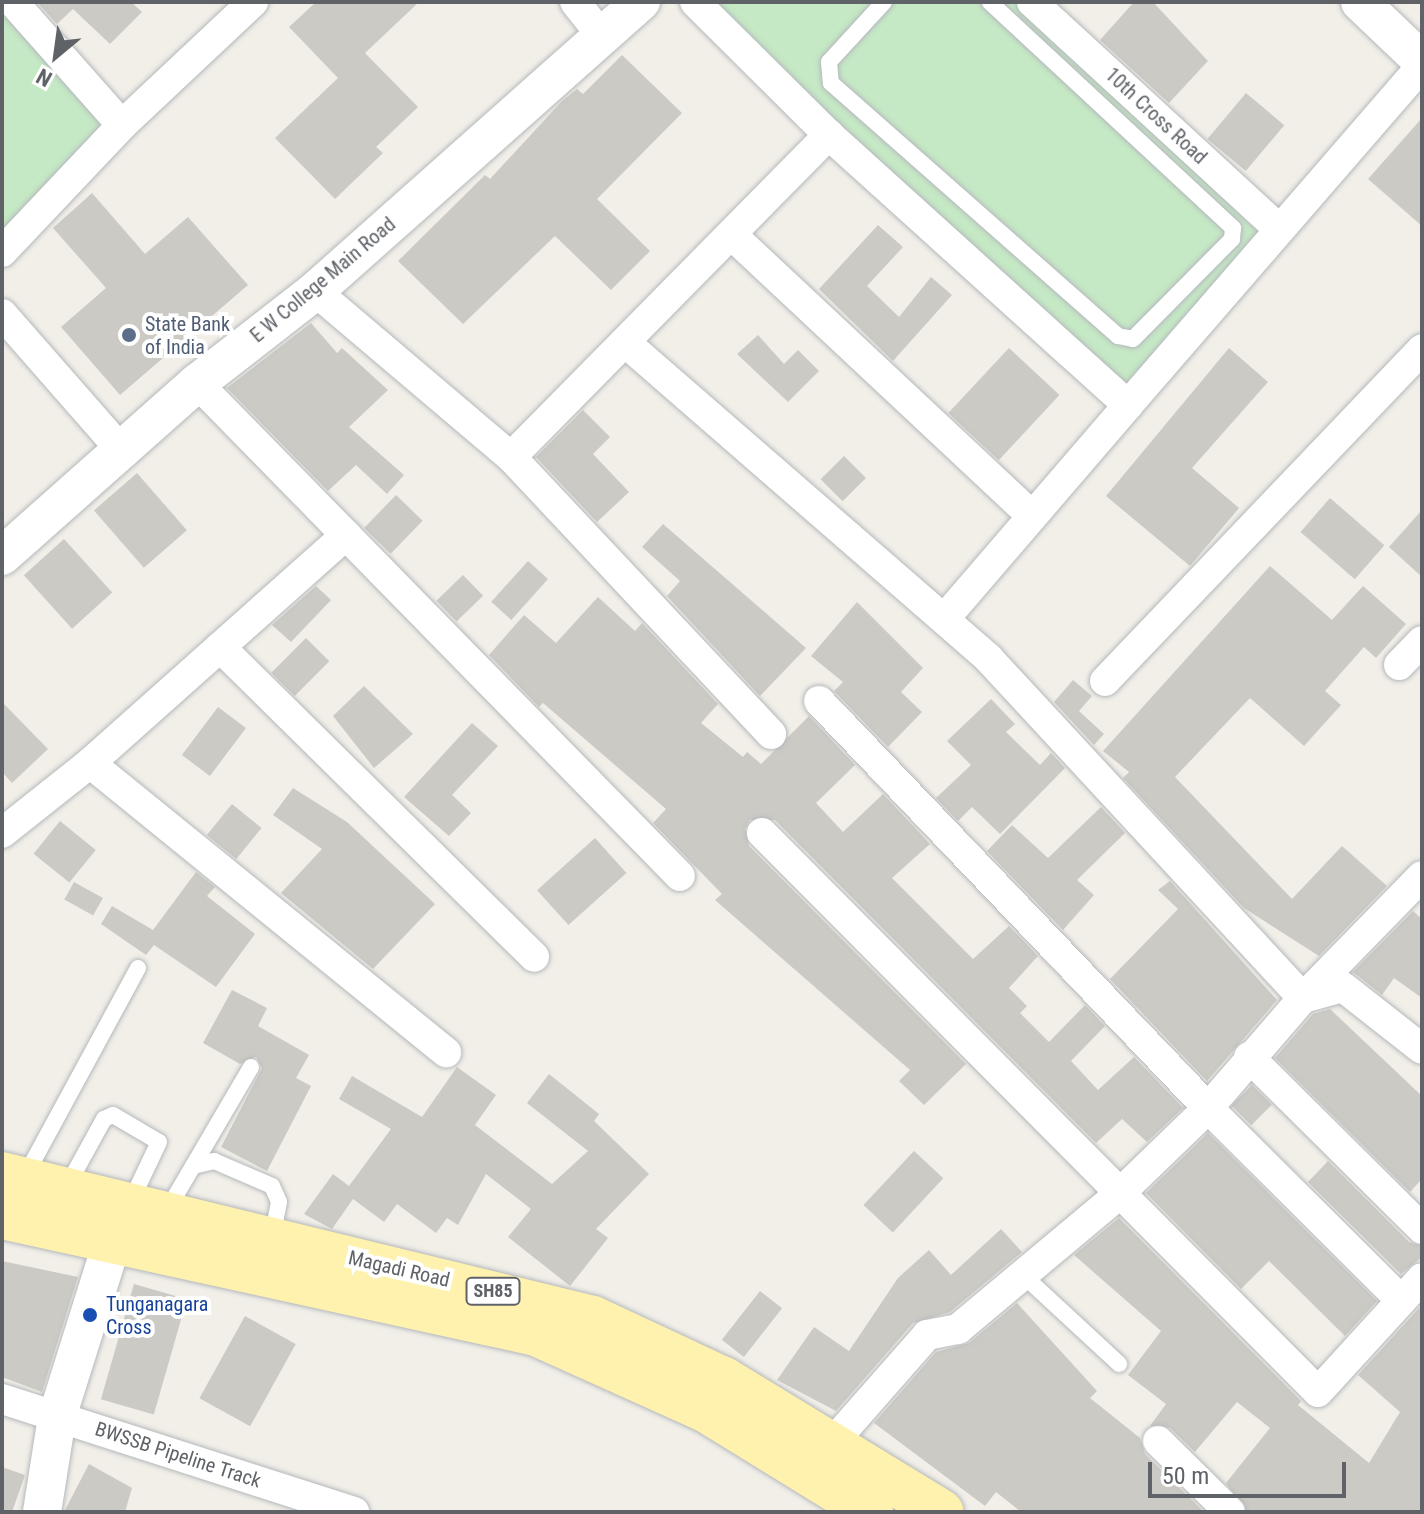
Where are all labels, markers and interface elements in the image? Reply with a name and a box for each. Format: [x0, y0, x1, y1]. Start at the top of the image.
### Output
north arrow [16, 16, 96, 96]
text: N [32, 63, 56, 92]
street label: 10th Cross Road [1100, 63, 1212, 169]
street label: E W College Main Road [246, 212, 400, 348]
place label: State Bank of India [145, 312, 230, 359]
marker: State Bank of India [120, 326, 138, 344]
street label: Magadi Road [346, 1246, 452, 1292]
road number: SH85 [465, 1277, 521, 1305]
place label: Tunganagara Cross [106, 1292, 208, 1339]
marker: Tunganagara Cross [81, 1306, 99, 1324]
street label: BWSSB Pipeline Track [92, 1417, 264, 1493]
scale bar [1152, 1446, 1350, 1496]
text: 50 m [1162, 1462, 1209, 1490]

